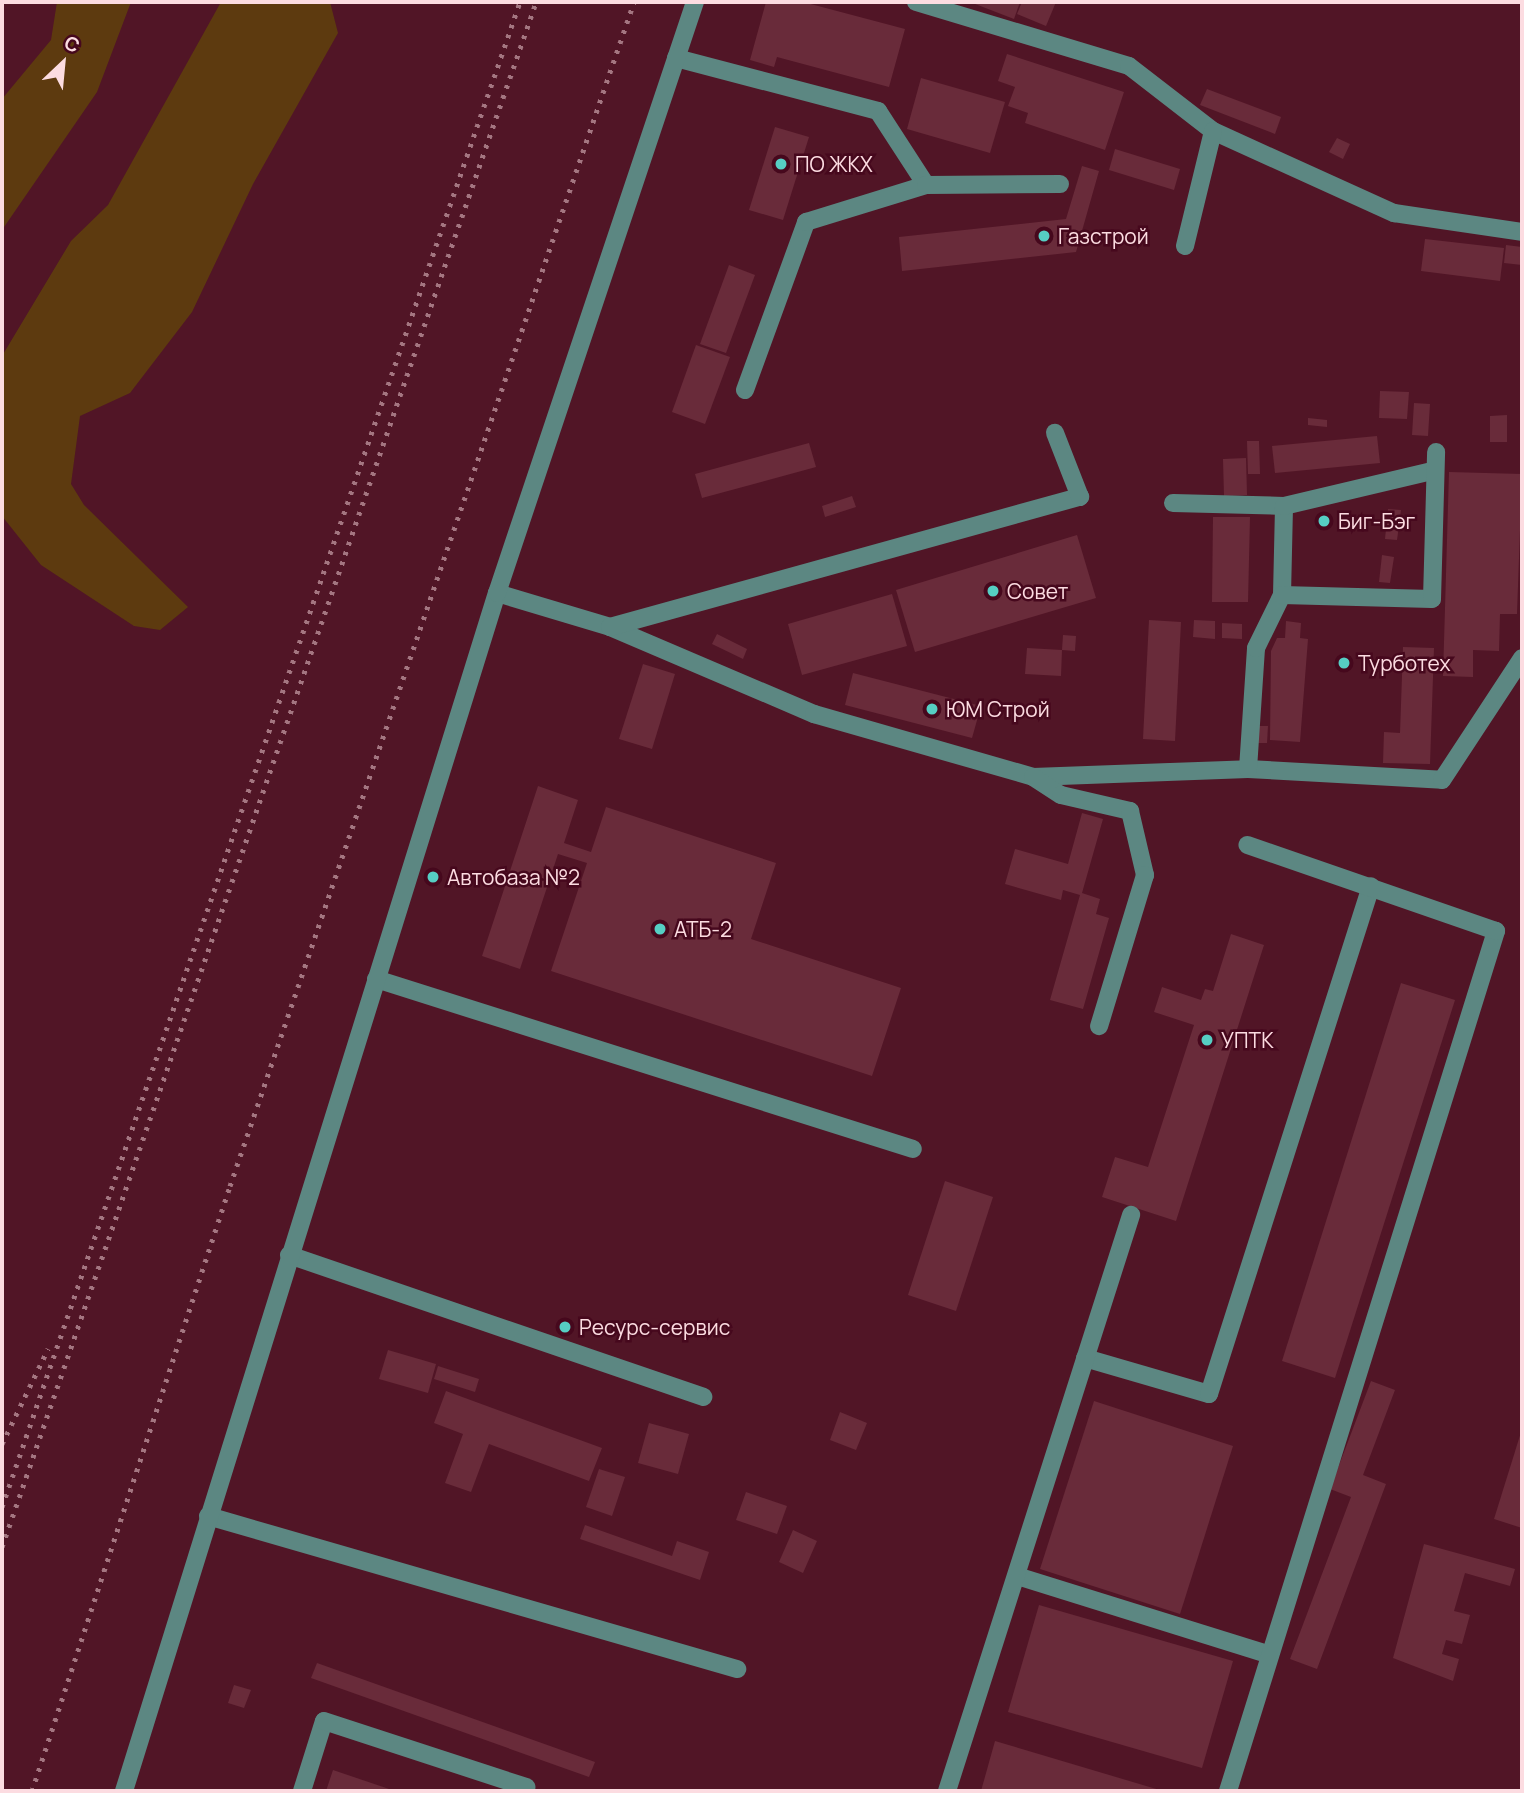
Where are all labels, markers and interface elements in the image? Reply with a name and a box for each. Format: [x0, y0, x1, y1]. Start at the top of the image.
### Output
north arrow [28, 28, 98, 98]
text: С [60, 29, 84, 59]
place label: ПО ЖКХ [795, 151, 873, 177]
marker: ПО ЖКХ [773, 156, 789, 172]
place label: Газстрой [1058, 223, 1149, 249]
marker: Газстрой [1036, 228, 1052, 244]
place label: Биг-Бэг [1338, 508, 1415, 534]
marker: Биг-Бэг [1316, 513, 1332, 529]
place label: Совет [1007, 578, 1068, 604]
marker: Совет [985, 583, 1001, 599]
place label: Турботех [1358, 650, 1451, 676]
marker: Турботех [1336, 655, 1352, 671]
place label: ЮМ Строй [946, 696, 1050, 722]
marker: ЮМ Строй [924, 701, 940, 717]
place label: Автобаза №2 [447, 864, 580, 890]
marker: Автобаза №2 [425, 869, 441, 885]
place label: АТБ-2 [674, 916, 732, 942]
marker: АТБ-2 [652, 921, 668, 937]
place label: УПТК [1221, 1027, 1274, 1053]
marker: УПТК [1199, 1032, 1215, 1048]
place label: Ресурс-сервис [579, 1314, 730, 1340]
marker: Ресурс-сервис [557, 1319, 573, 1335]

